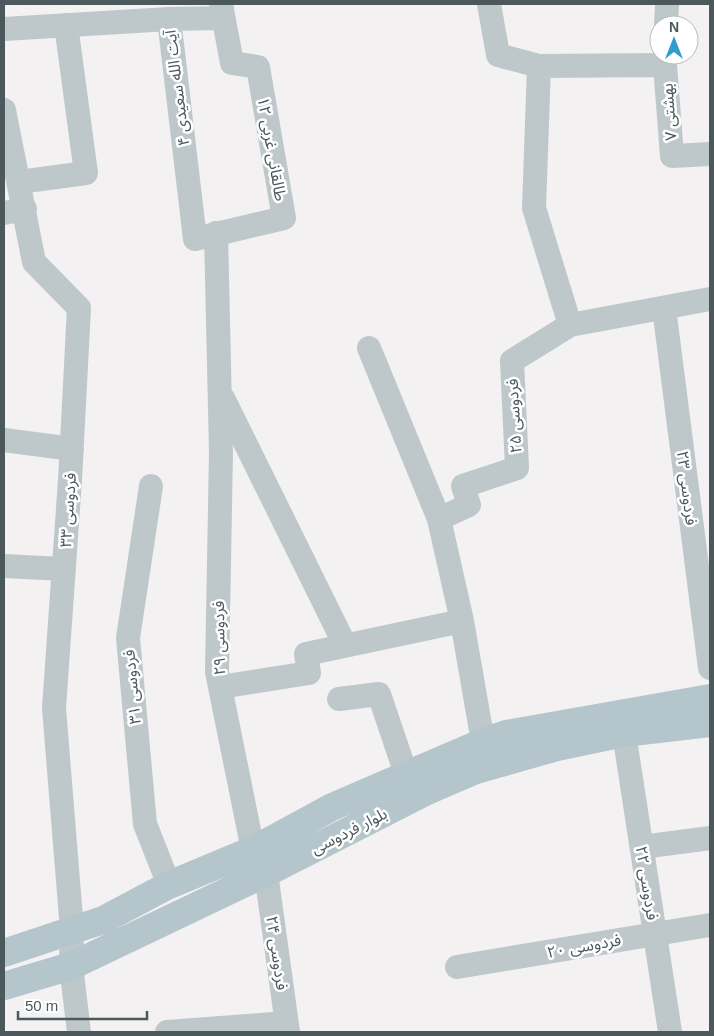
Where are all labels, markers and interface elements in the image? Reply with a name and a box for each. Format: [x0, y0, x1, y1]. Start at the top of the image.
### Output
north arrow [649, 15, 699, 65]
text: N [669, 19, 679, 35]
street label: آیت الله سعیدی ۴ [161, 28, 194, 147]
street label: بهشتی ۷ [659, 83, 680, 141]
street label: طالقانی غربی ۱۲ [253, 96, 290, 203]
street label: فردوسی ۲۵ [504, 378, 525, 454]
street label: فردوسی ۲۳ [673, 450, 700, 526]
street label: فردوسی ۳۳ [57, 472, 80, 548]
street label: فردوسی ۲۹ [210, 600, 229, 676]
street label: فردوسی ۳۱ [120, 649, 145, 725]
street label: بلوار فردوسی [308, 805, 390, 858]
street label: فردوسی ۲۲ [632, 845, 661, 921]
street label: فردوسی ۲۴ [262, 915, 291, 991]
street label: فردوسی ۲۰ [546, 931, 623, 962]
scale bar [18, 988, 146, 1020]
text: 50 m [25, 997, 58, 1014]

